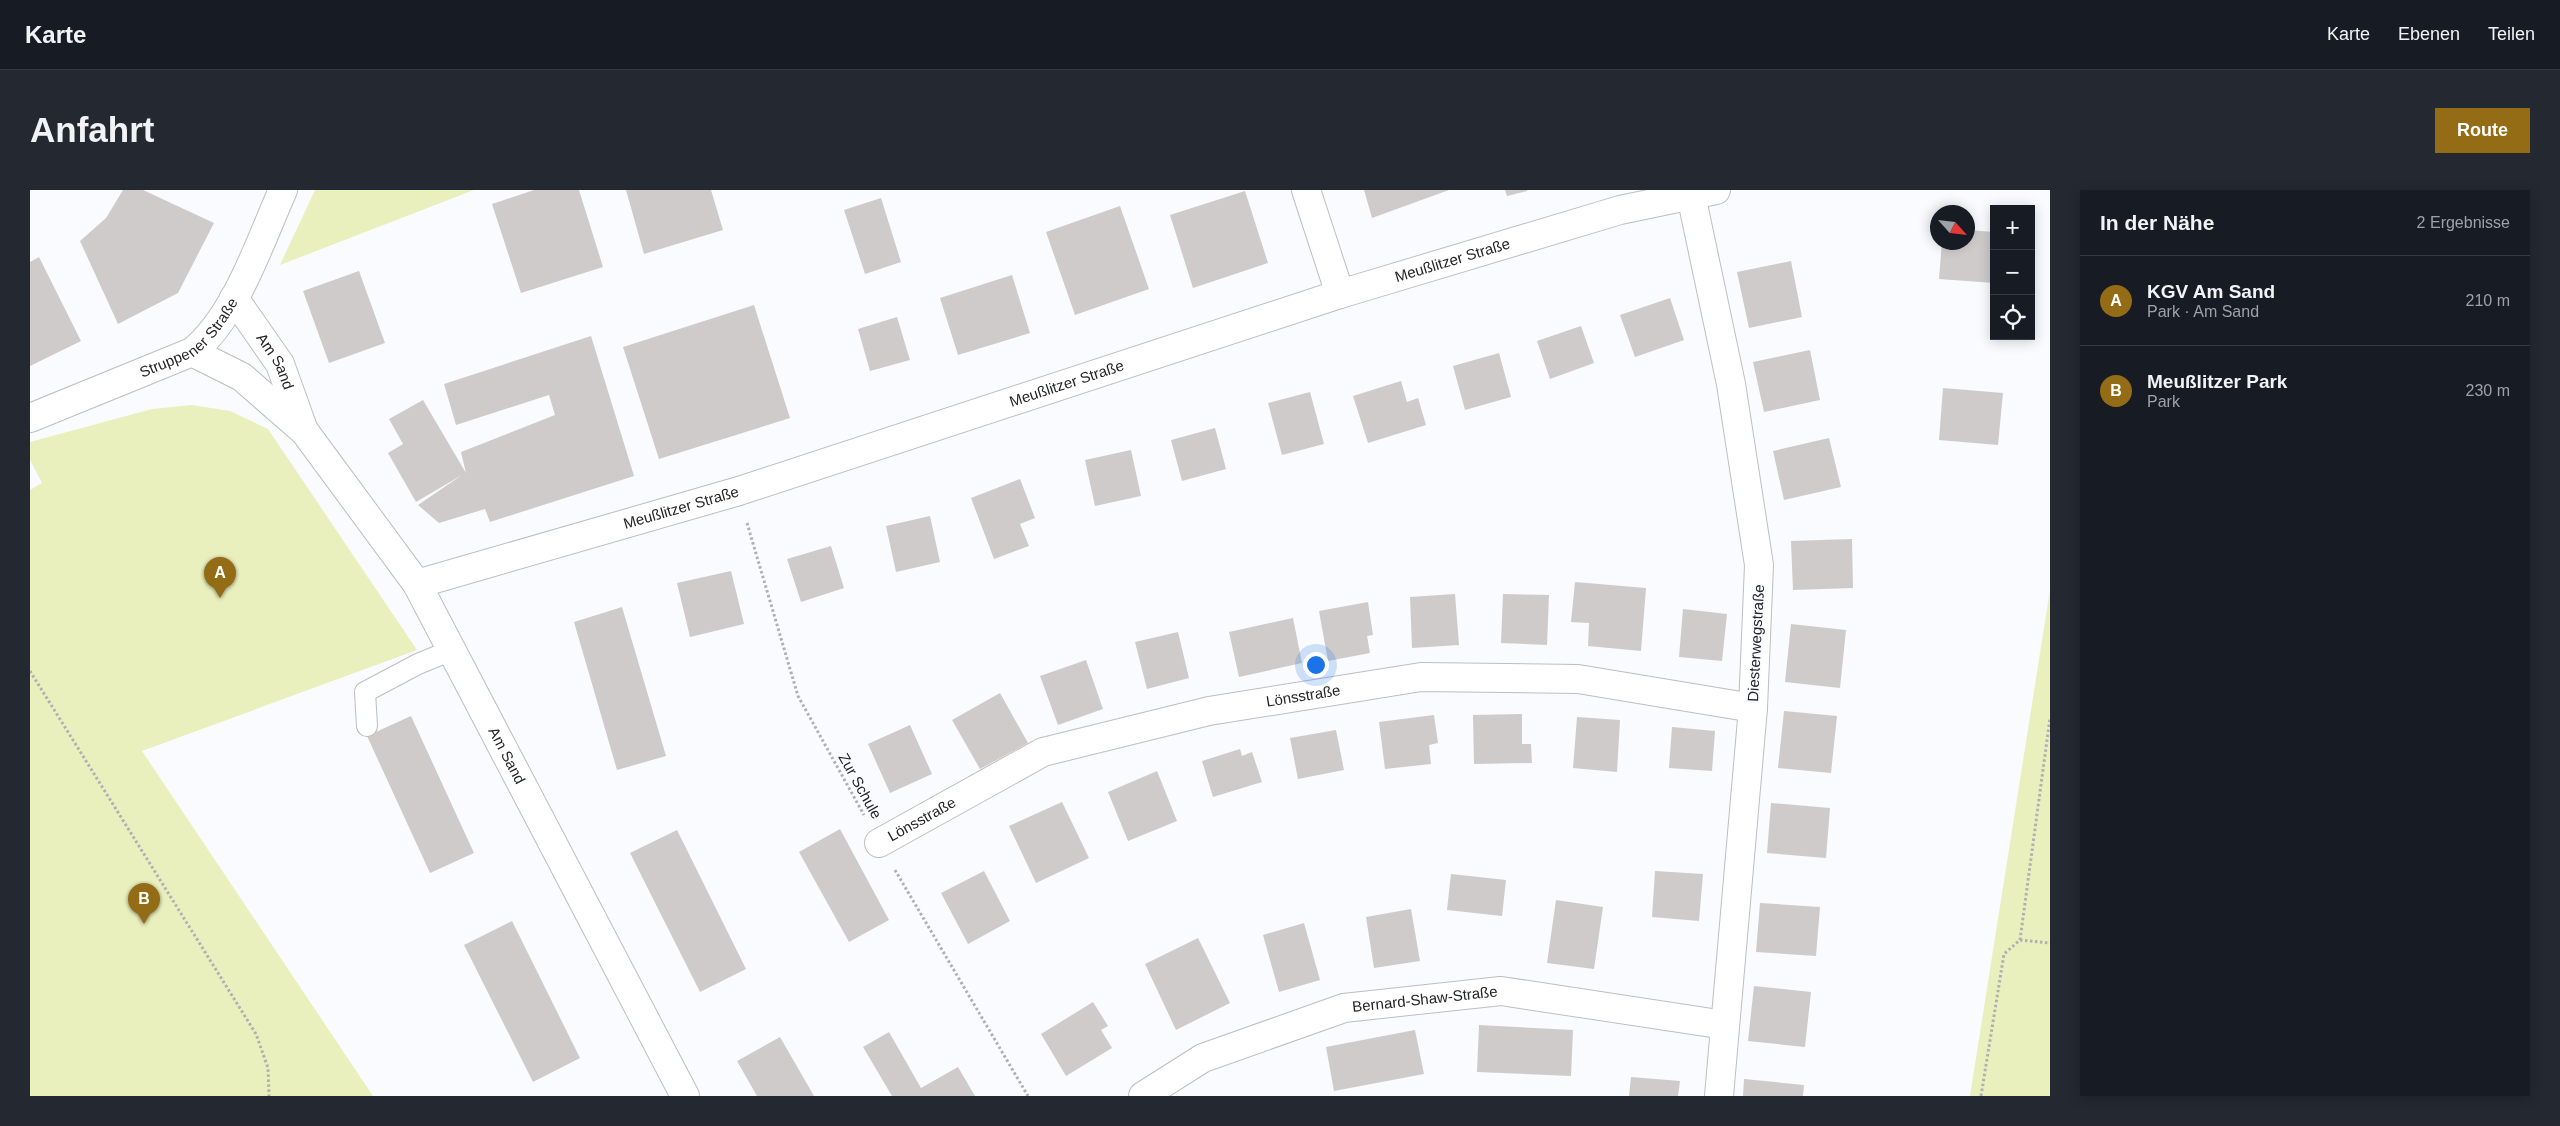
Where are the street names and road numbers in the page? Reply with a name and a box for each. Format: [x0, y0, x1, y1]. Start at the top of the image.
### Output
street label: Meußlitzer Straße [1393, 235, 1512, 285]
street label: Struppener Straße [137, 295, 241, 380]
street label: Am Sand [253, 330, 297, 392]
street label: Meußlitzer Straße [1007, 356, 1126, 410]
street label: Meußlitzer Straße [621, 482, 741, 532]
street label: Diesterwegstraße [1744, 584, 1767, 702]
street label: Lönsstraße [1265, 681, 1342, 710]
street label: Am Sand [485, 724, 529, 787]
street label: Zur Schule [835, 750, 885, 822]
street label: Lönsstraße [885, 793, 959, 844]
street label: Bernard-Shaw-Straße [1351, 982, 1498, 1015]

